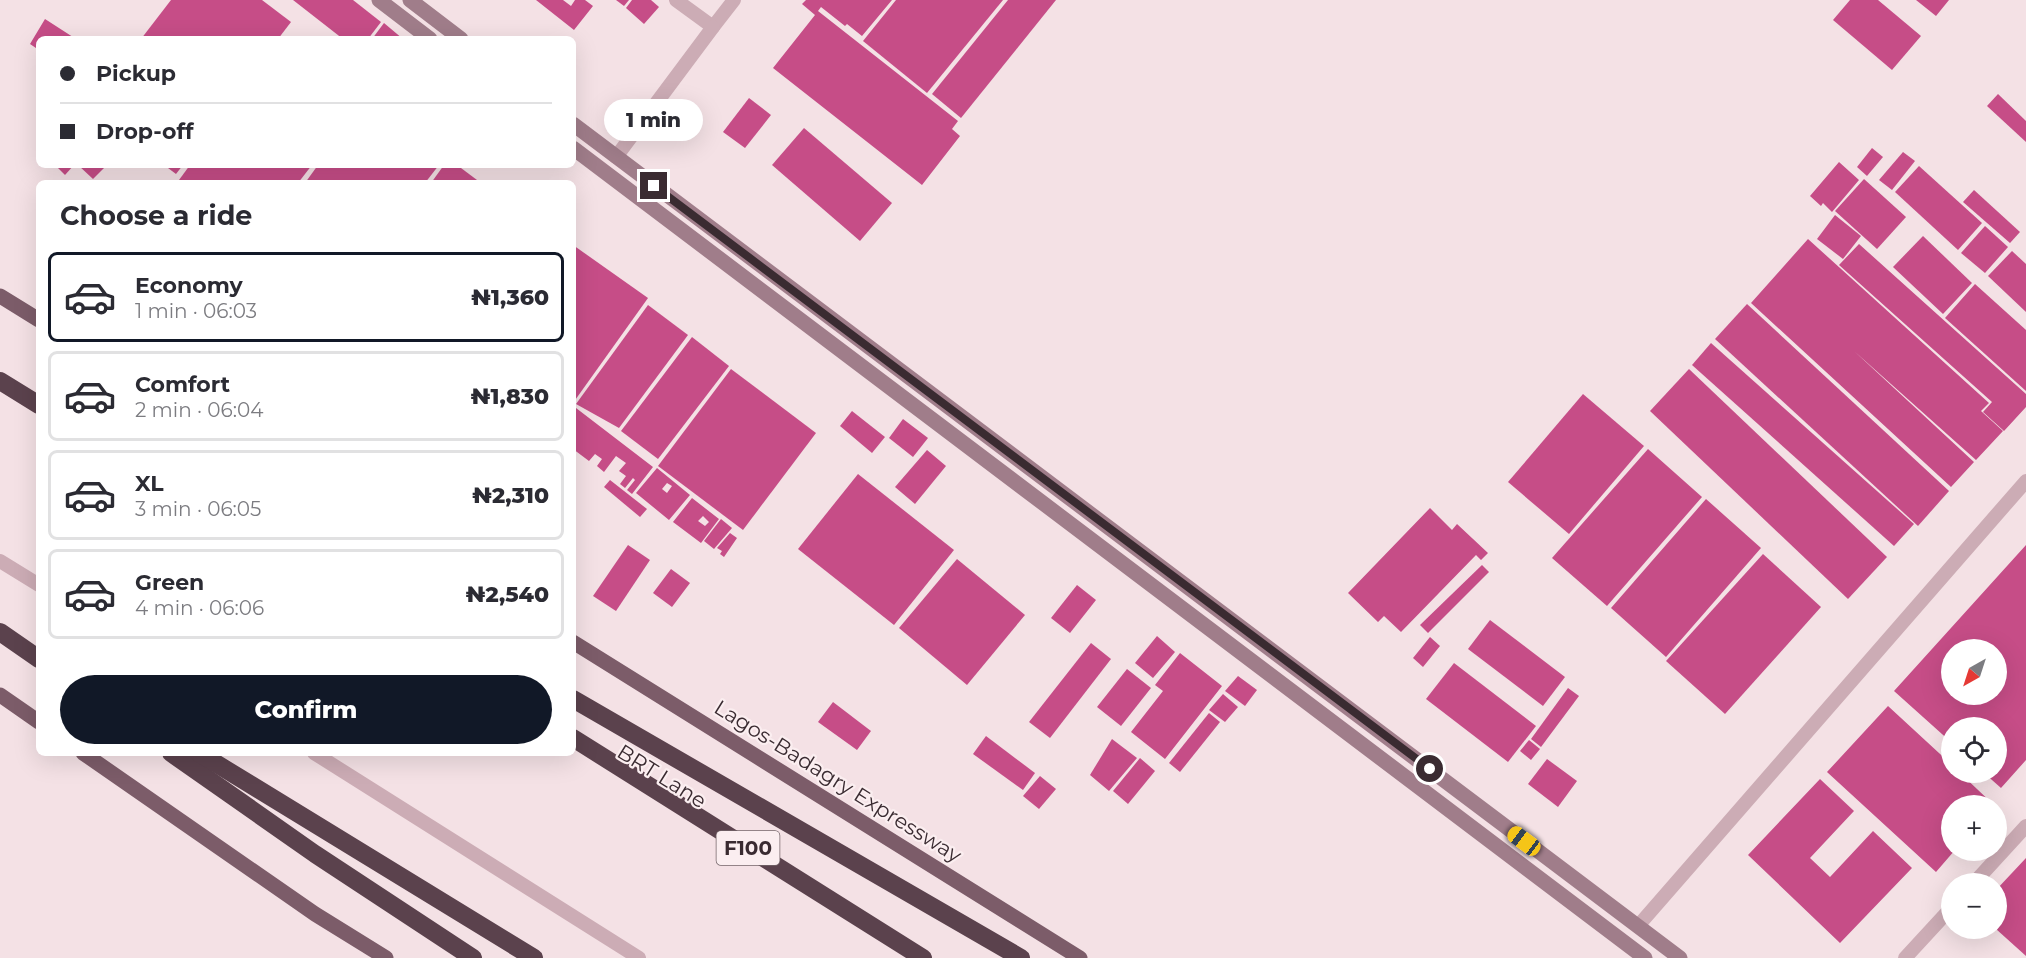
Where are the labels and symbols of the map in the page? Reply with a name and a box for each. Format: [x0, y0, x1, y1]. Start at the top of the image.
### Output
callout: 1 min [604, 99, 704, 141]
route end [640, 172, 667, 199]
north arrow [1941, 639, 2007, 705]
street label: Lagos-Badagry Expressway [710, 694, 967, 868]
street label: BRT Lane [613, 739, 711, 813]
route start [1416, 755, 1443, 782]
car [1504, 823, 1544, 859]
road number: F100 [716, 831, 780, 865]

